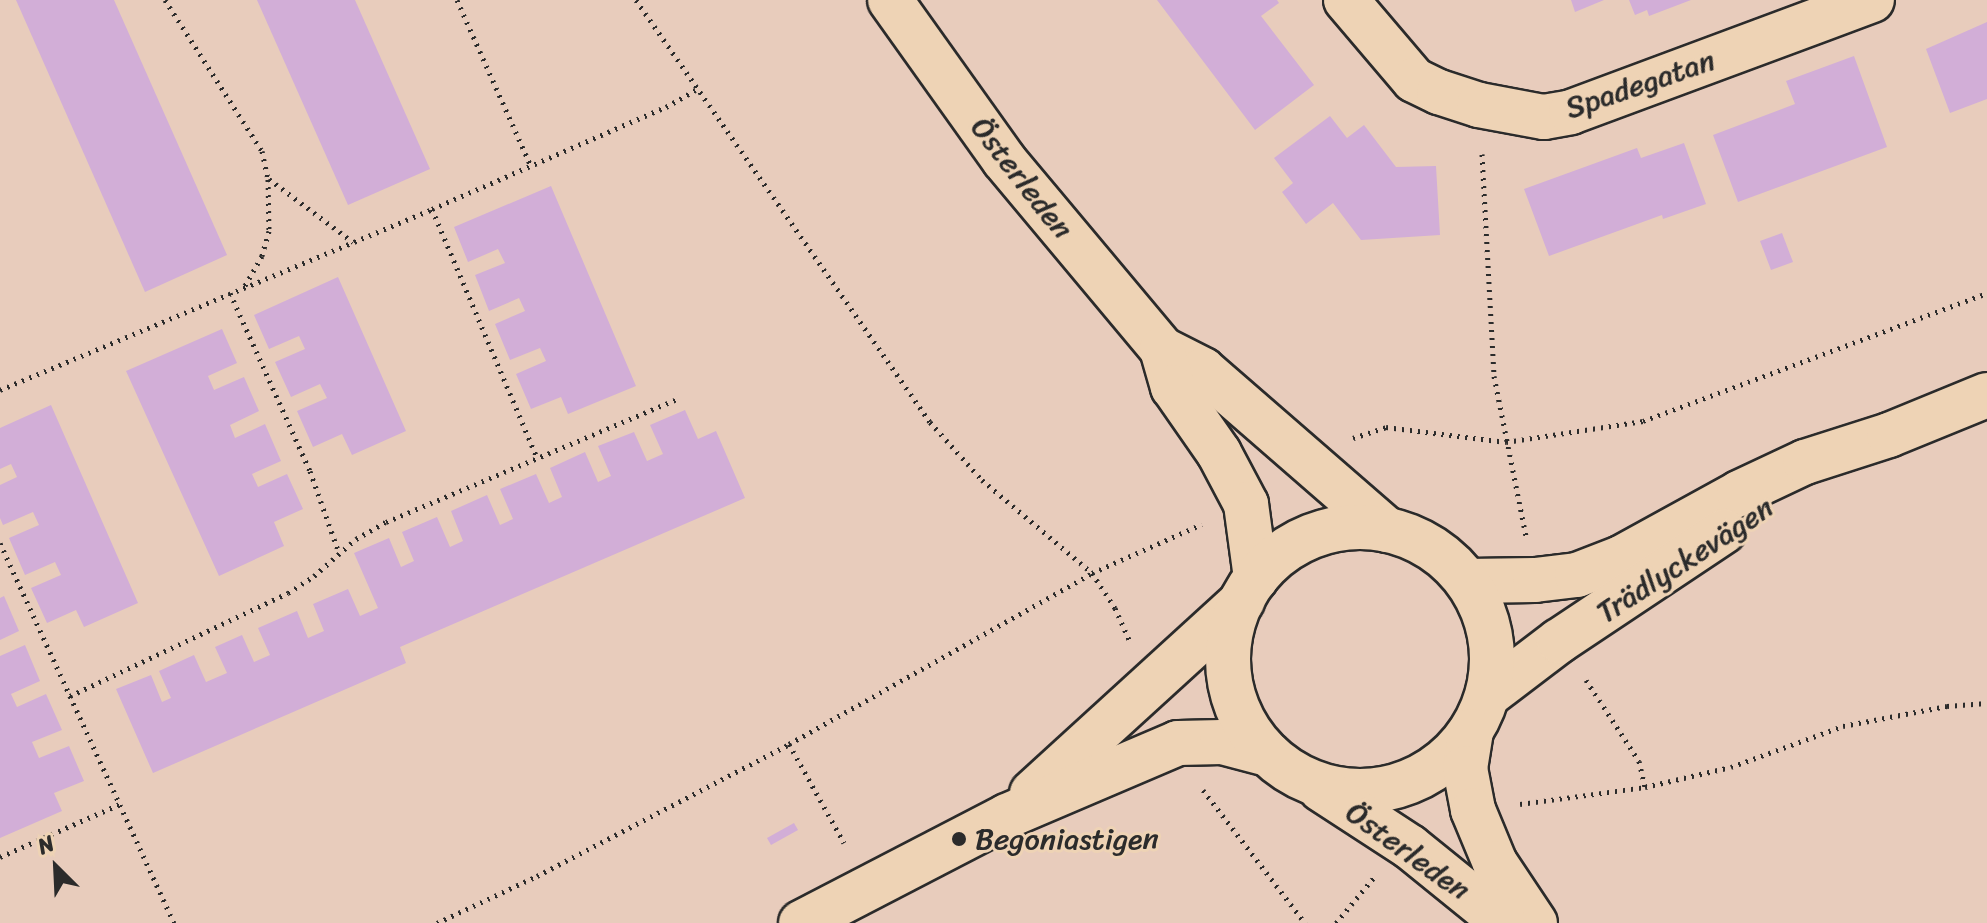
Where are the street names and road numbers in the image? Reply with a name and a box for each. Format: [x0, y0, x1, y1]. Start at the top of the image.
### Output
street label: Spadegatan [1561, 42, 1719, 126]
street label: Österleden [963, 110, 1081, 246]
street label: Trädlyckevägen [1590, 489, 1780, 631]
street label: Österleden [1339, 794, 1477, 908]

